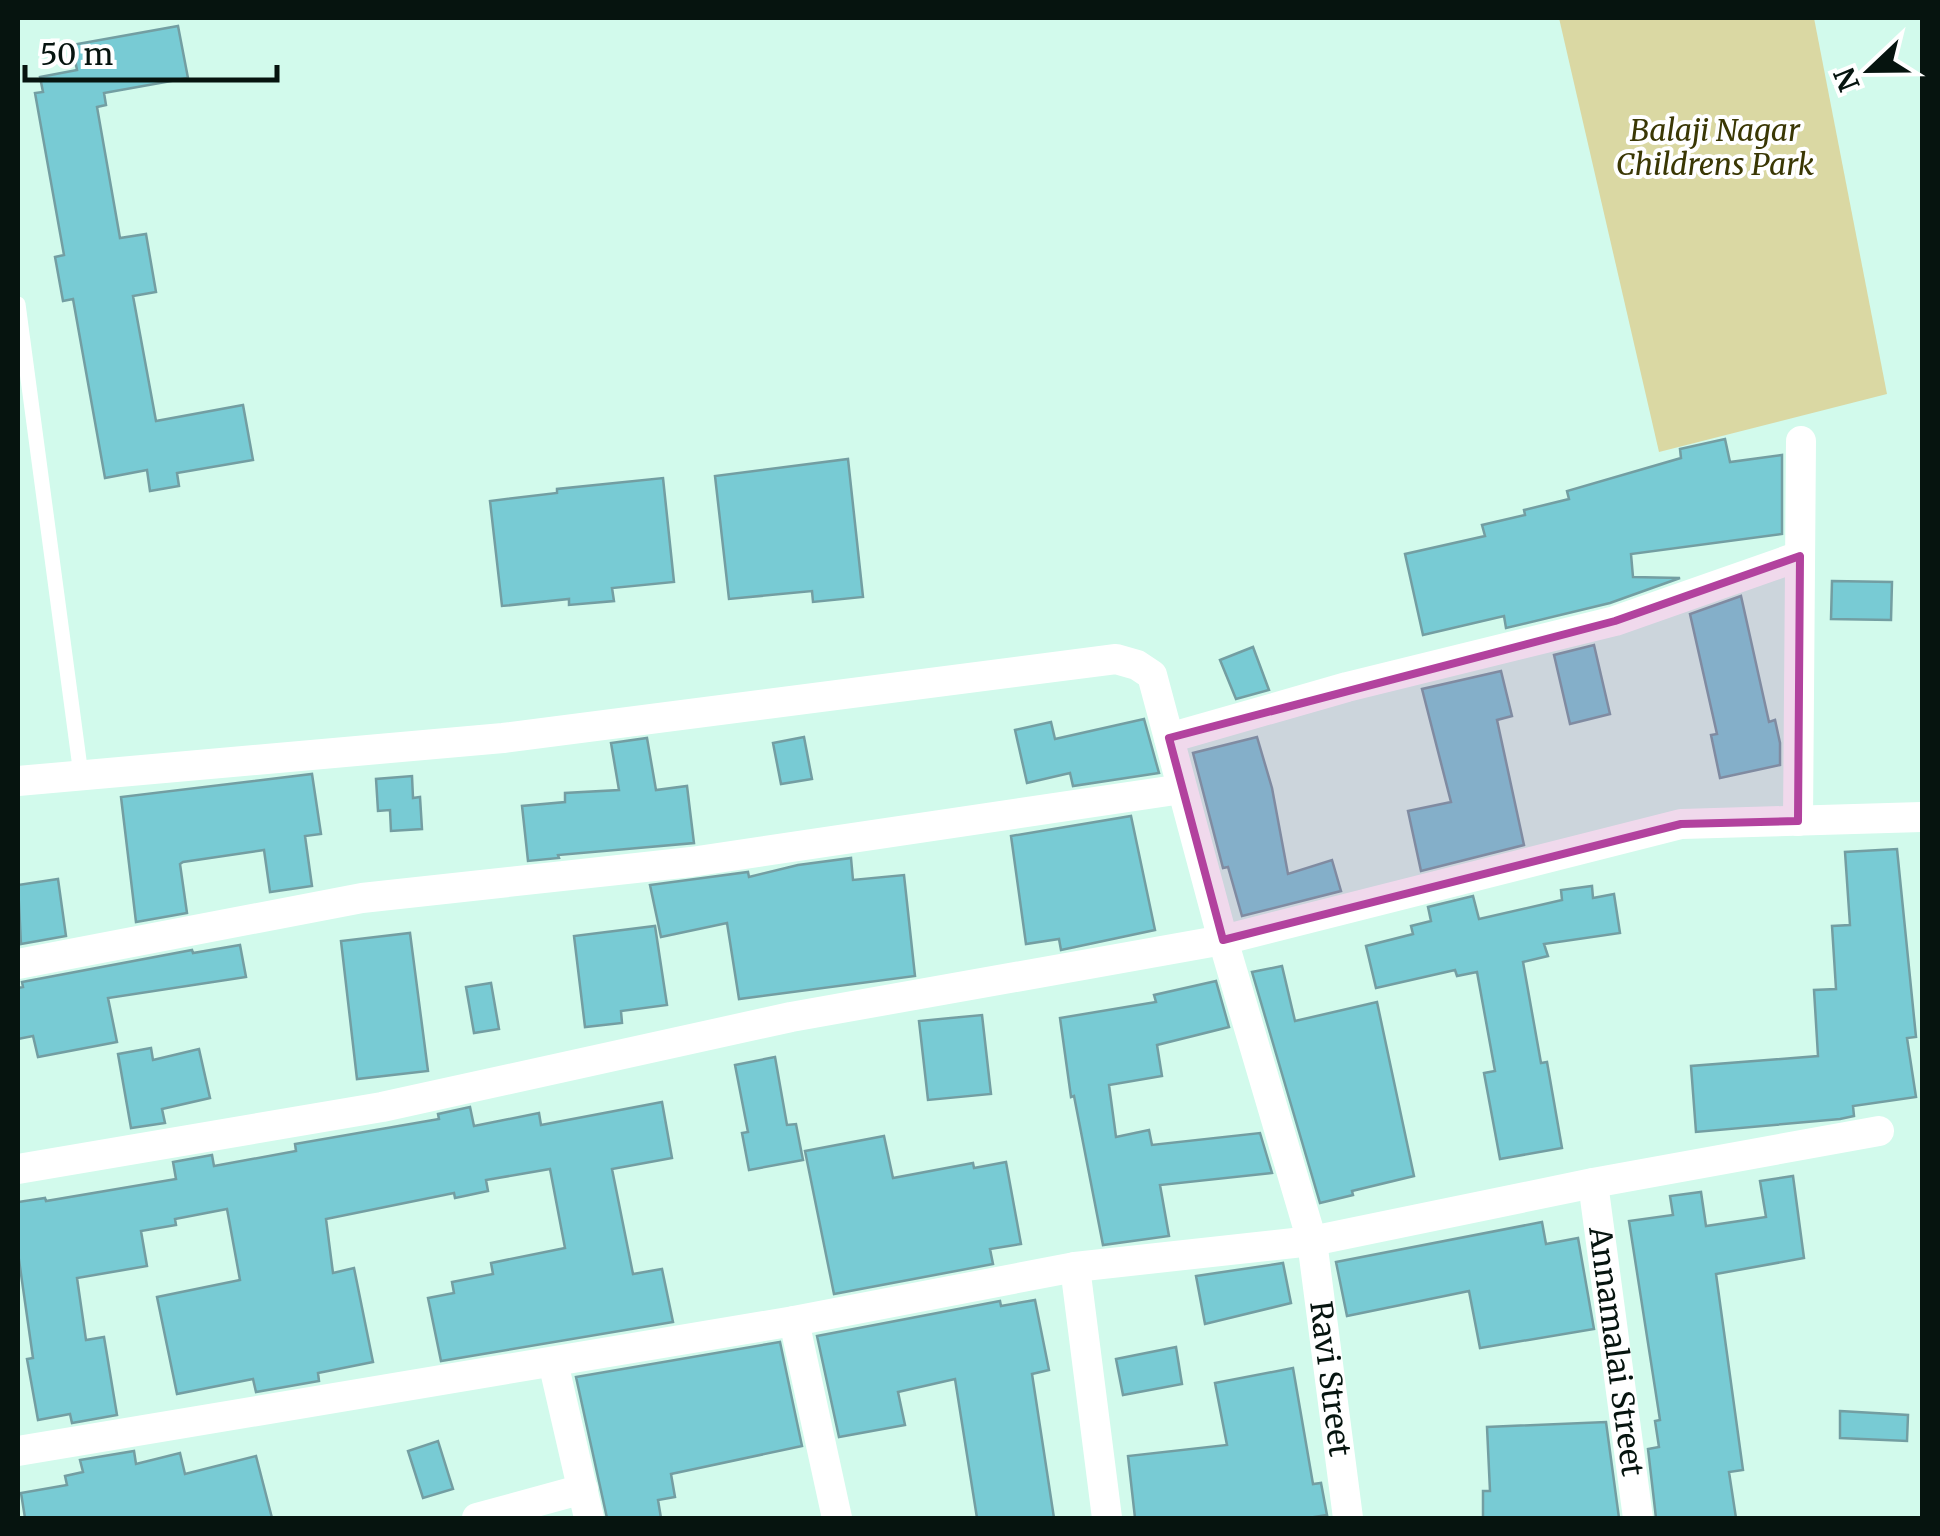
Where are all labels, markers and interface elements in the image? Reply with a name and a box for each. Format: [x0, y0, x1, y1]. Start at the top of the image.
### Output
scale bar [25, 20, 278, 82]
north arrow [1820, 20, 1920, 120]
text: 50 m [40, 35, 113, 73]
text: N [1826, 62, 1868, 96]
park label: Balaji Nagar Childrens Park [1616, 111, 1815, 183]
street label: Annamalai Street [1581, 1223, 1652, 1479]
street label: Ravi Street [1302, 1299, 1360, 1459]

